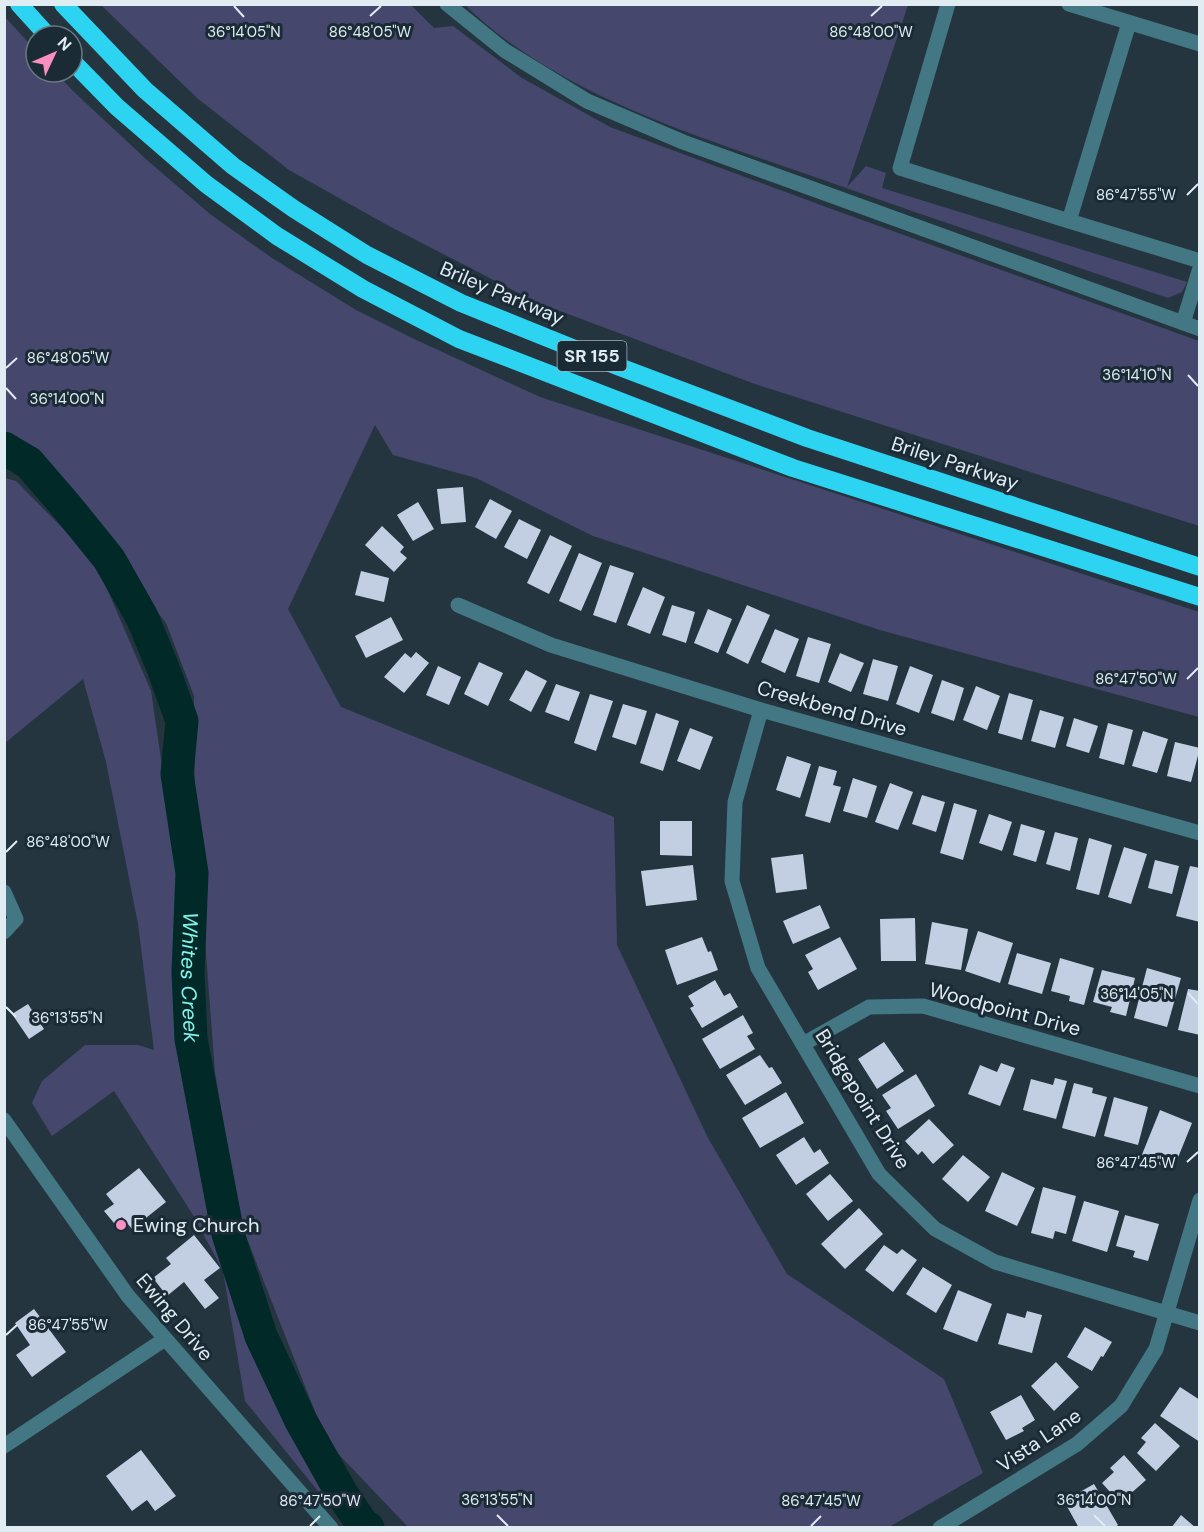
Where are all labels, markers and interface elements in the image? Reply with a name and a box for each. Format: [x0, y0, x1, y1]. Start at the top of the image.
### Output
text: 36°14'05"N [207, 22, 281, 42]
text: 86°48'05"W [329, 22, 412, 42]
text: 86°48'00"W [829, 22, 913, 42]
north arrow [24, 24, 84, 84]
text: N [53, 32, 76, 55]
text: 86°47'55"W [1096, 185, 1177, 205]
street label: Briley Parkway [436, 255, 568, 331]
road number: SR 155 [558, 341, 626, 371]
text: 86°48'05"W [27, 348, 110, 368]
text: 36°14'10"N [1102, 365, 1172, 385]
text: 36°14'00"N [30, 389, 104, 409]
street label: Briley Parkway [888, 430, 1022, 496]
text: 86°47'50"W [1095, 669, 1177, 689]
street label: Creekbend Drive [754, 674, 910, 742]
text: 86°48'00"W [26, 832, 110, 852]
water label: Whites Creek [174, 911, 205, 1044]
street label: Woodpoint Drive [926, 976, 1084, 1042]
text: 36°14'05"N [1100, 984, 1174, 1004]
text: 36°13'55"N [31, 1008, 103, 1028]
street label: Bridgepoint Drive [810, 1024, 916, 1174]
text: 86°47'45"W [1096, 1153, 1176, 1173]
place label: Ewing Church [133, 1212, 260, 1238]
marker: Ewing Church [114, 1218, 128, 1232]
street label: Ewing Drive [131, 1268, 219, 1366]
text: 86°47'55"W [28, 1315, 109, 1335]
street label: Vista Lane [992, 1402, 1086, 1478]
text: 36°13'55"N [461, 1490, 533, 1510]
text: 36°14'00"N [1057, 1490, 1131, 1510]
text: 86°47'50"W [279, 1491, 361, 1511]
text: 86°47'45"W [781, 1491, 861, 1511]

